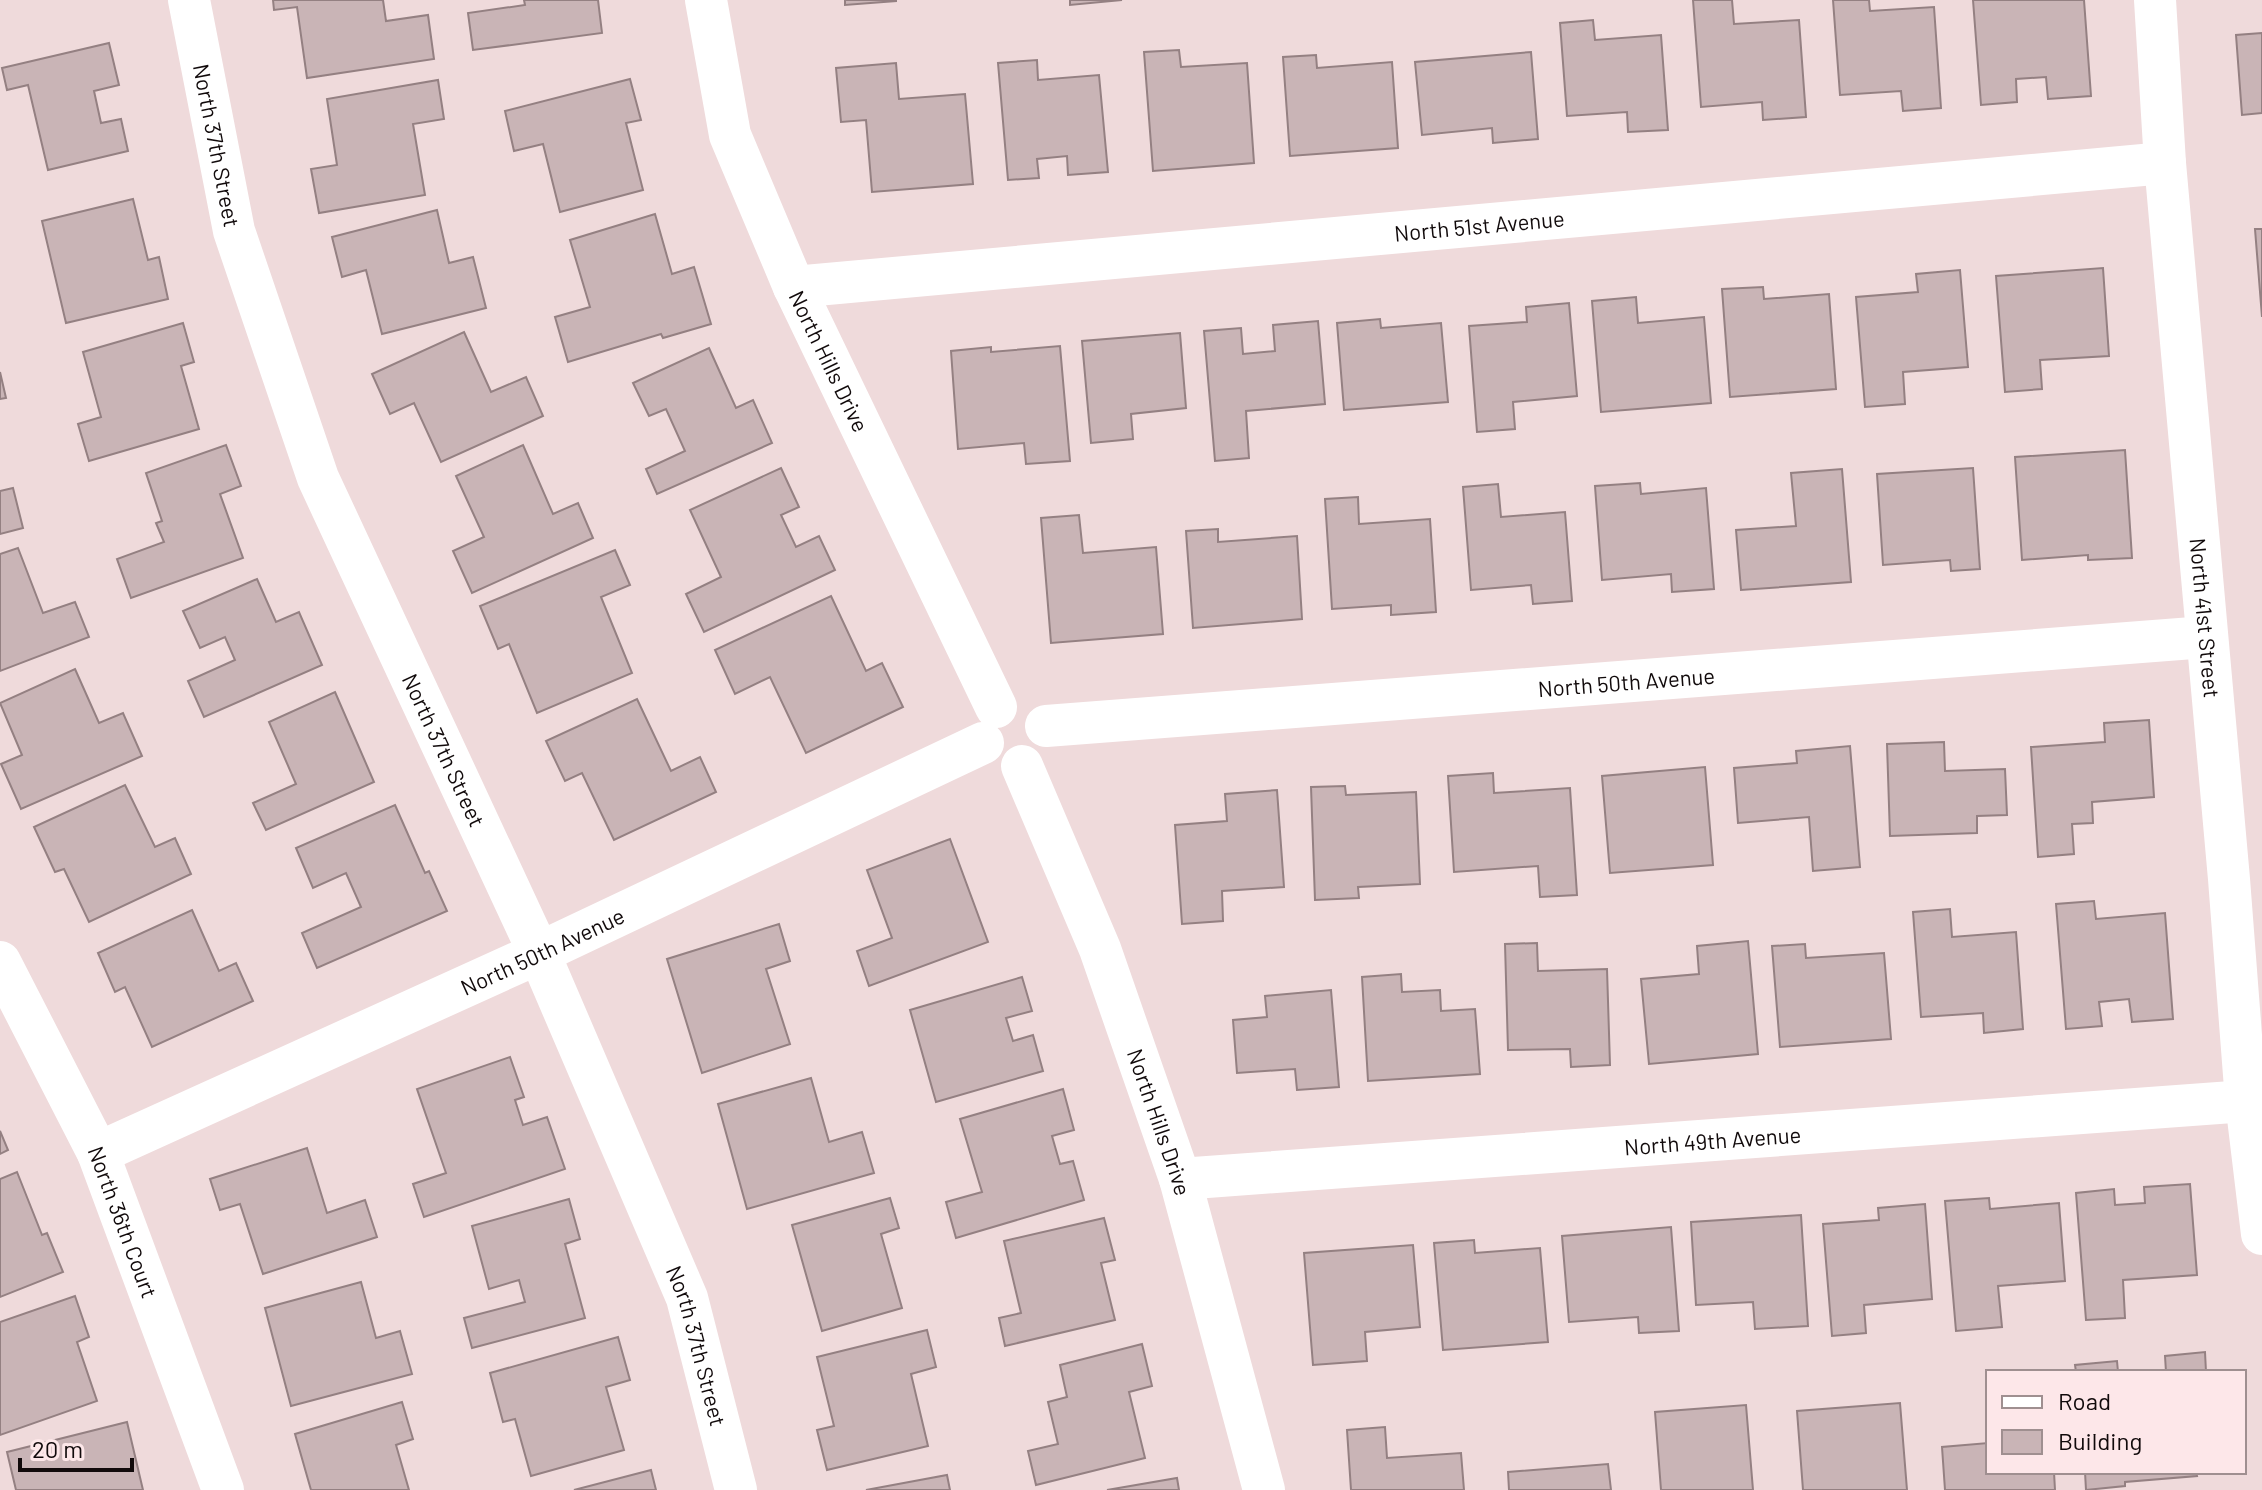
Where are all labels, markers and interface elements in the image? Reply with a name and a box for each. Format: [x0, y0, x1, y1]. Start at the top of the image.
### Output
street label: North 37th Street [189, 61, 246, 229]
street label: North 51st Avenue [1393, 204, 1565, 246]
street label: North Hills Drive [785, 286, 875, 436]
street label: North 41st Street [2186, 537, 2226, 699]
street label: North 50th Avenue [1537, 662, 1716, 701]
street label: North 37th Street [398, 669, 491, 830]
street label: North 50th Avenue [456, 902, 628, 1000]
street label: North Hills Drive [1123, 1045, 1197, 1198]
street label: North 49th Avenue [1623, 1121, 1802, 1159]
street label: North 36th Court [84, 1142, 163, 1301]
street label: North 37th Street [662, 1261, 732, 1428]
legend [1986, 1370, 2246, 1474]
text: Road [2058, 1386, 2111, 1415]
scale bar [20, 1422, 132, 1472]
text: Building [2058, 1426, 2142, 1455]
text: 20 m [32, 1434, 83, 1463]

